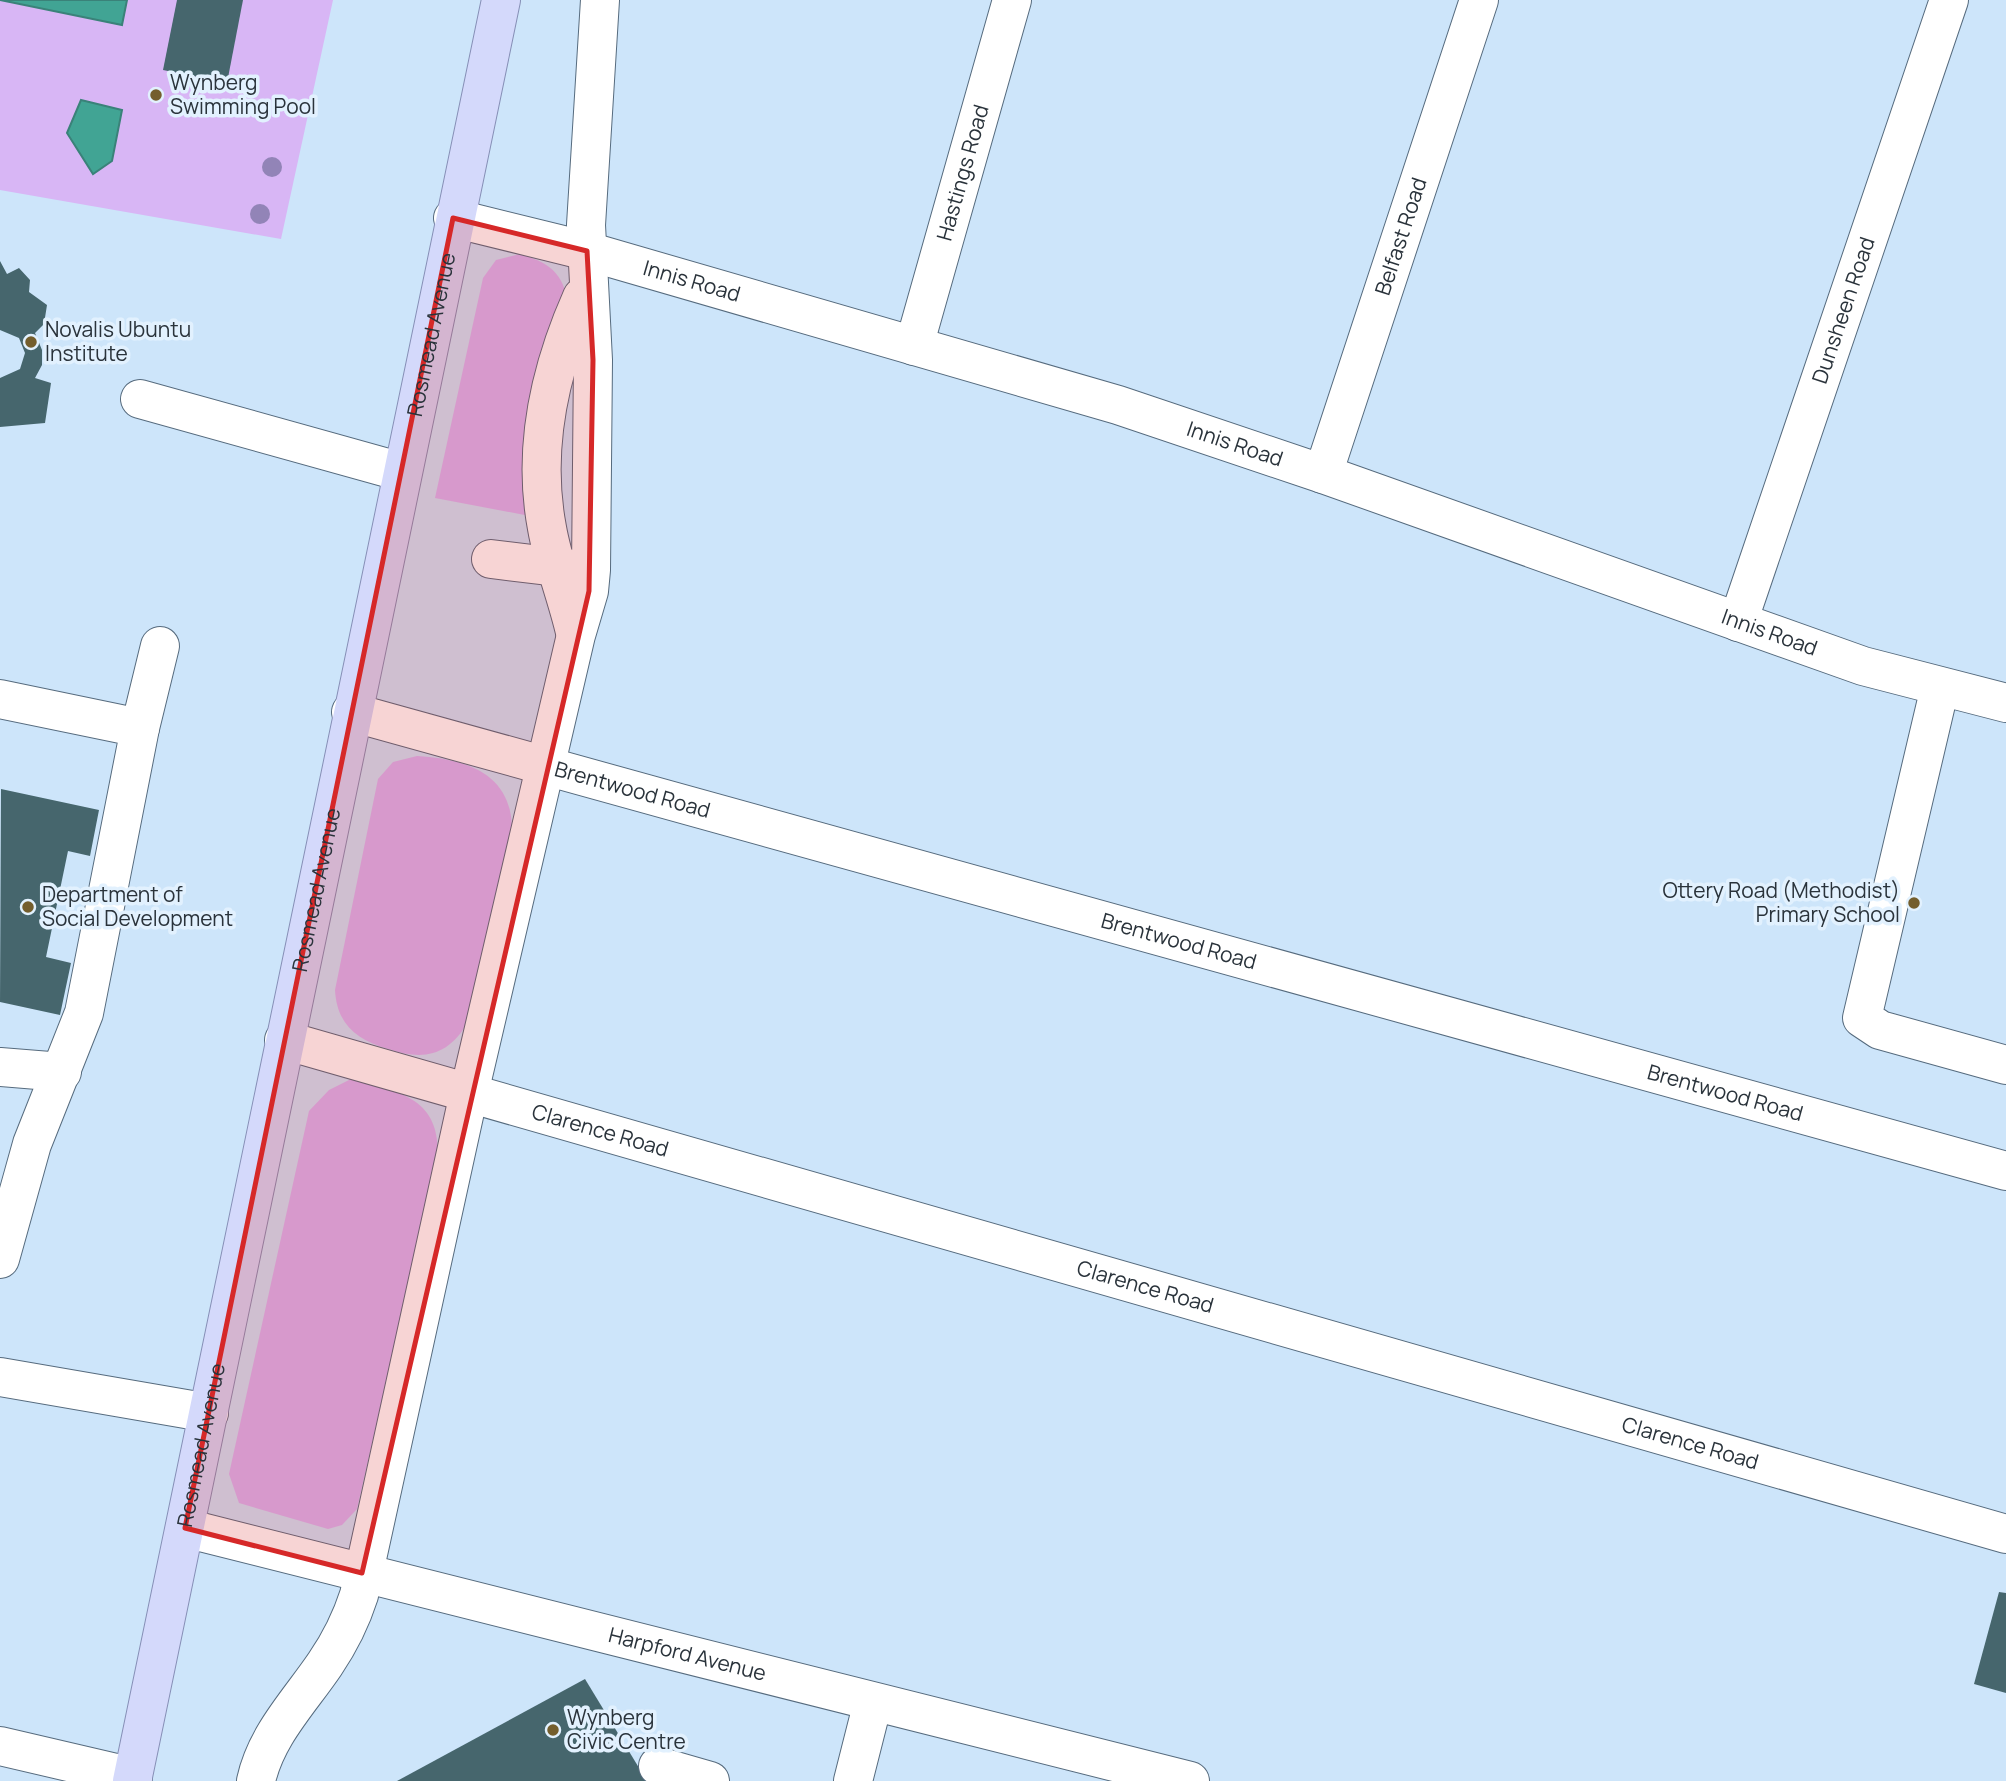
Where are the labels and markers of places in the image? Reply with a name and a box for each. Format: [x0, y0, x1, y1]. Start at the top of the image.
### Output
place label: Wynberg Swimming Pool [170, 68, 316, 120]
marker: Wynberg Swimming Pool [148, 87, 164, 103]
place label: Novalis Ubuntu Institute [45, 315, 191, 367]
marker: Novalis Ubuntu Institute [23, 334, 39, 350]
place label: Ottery Road (Methodist) Primary School [1662, 876, 1900, 928]
place label: Department of Social Development [42, 880, 233, 932]
marker: Ottery Road (Methodist) Primary School [1906, 895, 1922, 911]
marker: Department of Social Development [20, 899, 36, 915]
place label: Wynberg Civic Centre [567, 1703, 686, 1755]
marker: Wynberg Civic Centre [545, 1722, 561, 1738]

